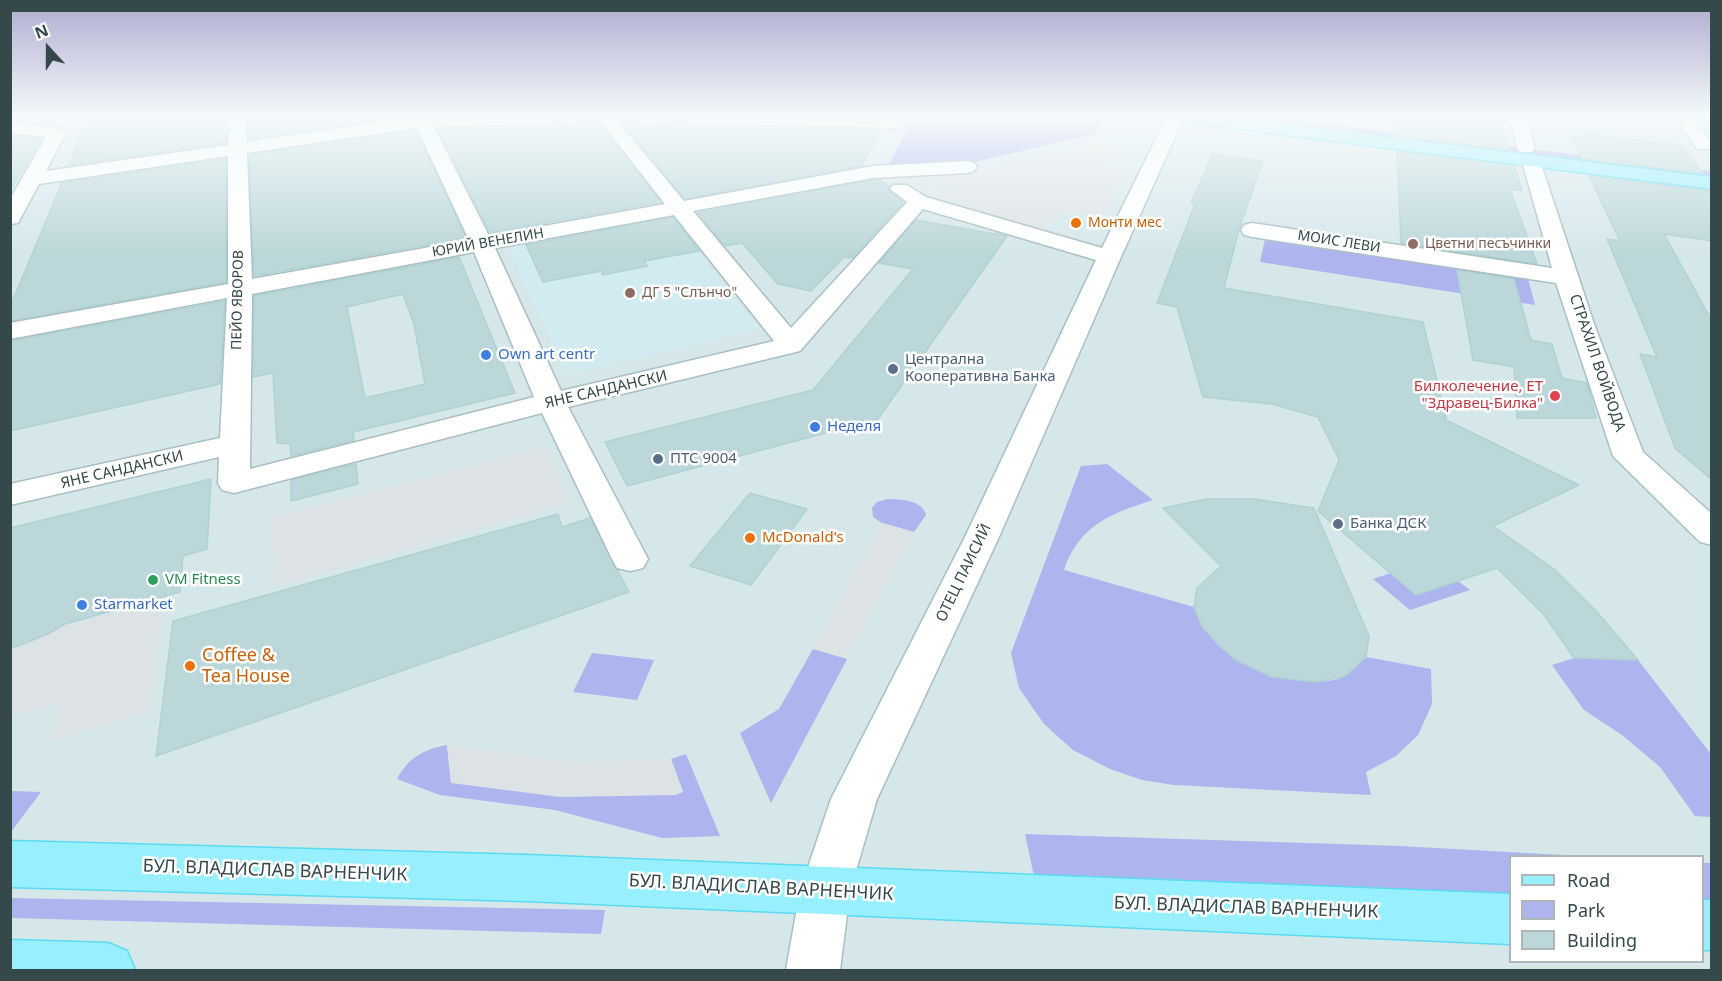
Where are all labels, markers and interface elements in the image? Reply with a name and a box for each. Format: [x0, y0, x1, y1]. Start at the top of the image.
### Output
north arrow [18, 18, 78, 78]
text: N [32, 19, 52, 44]
place label: Монти мес [1088, 215, 1162, 231]
marker: Монти мес [1069, 216, 1083, 230]
street label: ЮРИЙ ВЕНЕЛИН [431, 225, 545, 261]
street label: МОИС ЛЕВИ [1296, 227, 1382, 257]
place label: Цветни песъчинки [1425, 236, 1551, 252]
marker: Цветни песъчинки [1406, 237, 1420, 251]
street label: ПЕЙО ЯВОРОВ [229, 250, 247, 350]
place label: ДГ 5 "Слънчо" [642, 285, 737, 301]
marker: ДГ 5 "Слънчо" [623, 286, 637, 300]
street label: СТРАХИЛ ВОЙВОДА [1565, 292, 1629, 434]
place label: Own art centr [498, 346, 595, 364]
marker: Own art centr [479, 348, 493, 362]
place label: Централна Кооперативна Банка [905, 351, 1056, 386]
marker: Централна Кооперативна Банка [886, 362, 900, 376]
street label: ЯНЕ САНДАНСКИ [543, 367, 669, 413]
place label: Билколечение, ЕТ "Здравец-Билка" [1414, 378, 1543, 413]
marker: Билколечение, ЕТ "Здравец-Билка" [1548, 389, 1562, 403]
place label: Неделя [827, 418, 881, 436]
marker: Неделя [808, 420, 822, 434]
street label: ЯНЕ САНДАНСКИ [59, 447, 185, 493]
place label: ПТС 9004 [670, 450, 737, 468]
marker: ПТС 9004 [651, 452, 665, 466]
place label: Банка ДСК [1350, 515, 1427, 533]
marker: Банка ДСК [1331, 517, 1345, 531]
street label: ОТЕЦ ПАИСИЙ [932, 521, 996, 625]
place label: McDonald's [762, 529, 844, 547]
marker: McDonald's [743, 531, 757, 545]
place label: VM Fitness [165, 571, 241, 589]
marker: VM Fitness [146, 573, 160, 587]
place label: Starmarket [94, 596, 173, 614]
marker: Starmarket [75, 598, 89, 612]
place label: Coffee & Tea House [202, 645, 290, 688]
marker: Coffee & Tea House [183, 659, 197, 673]
legend [1509, 855, 1704, 963]
street label: БУЛ. ВЛАДИСЛАВ ВАРНЕНЧИК [142, 856, 408, 886]
text: Road [1567, 868, 1610, 892]
street label: БУЛ. ВЛАДИСЛАВ ВАРНЕНЧИК [628, 870, 894, 906]
street label: БУЛ. ВЛАДИСЛАВ ВАРНЕНЧИК [1113, 893, 1379, 923]
text: Park [1567, 898, 1605, 922]
text: Building [1567, 928, 1637, 952]

